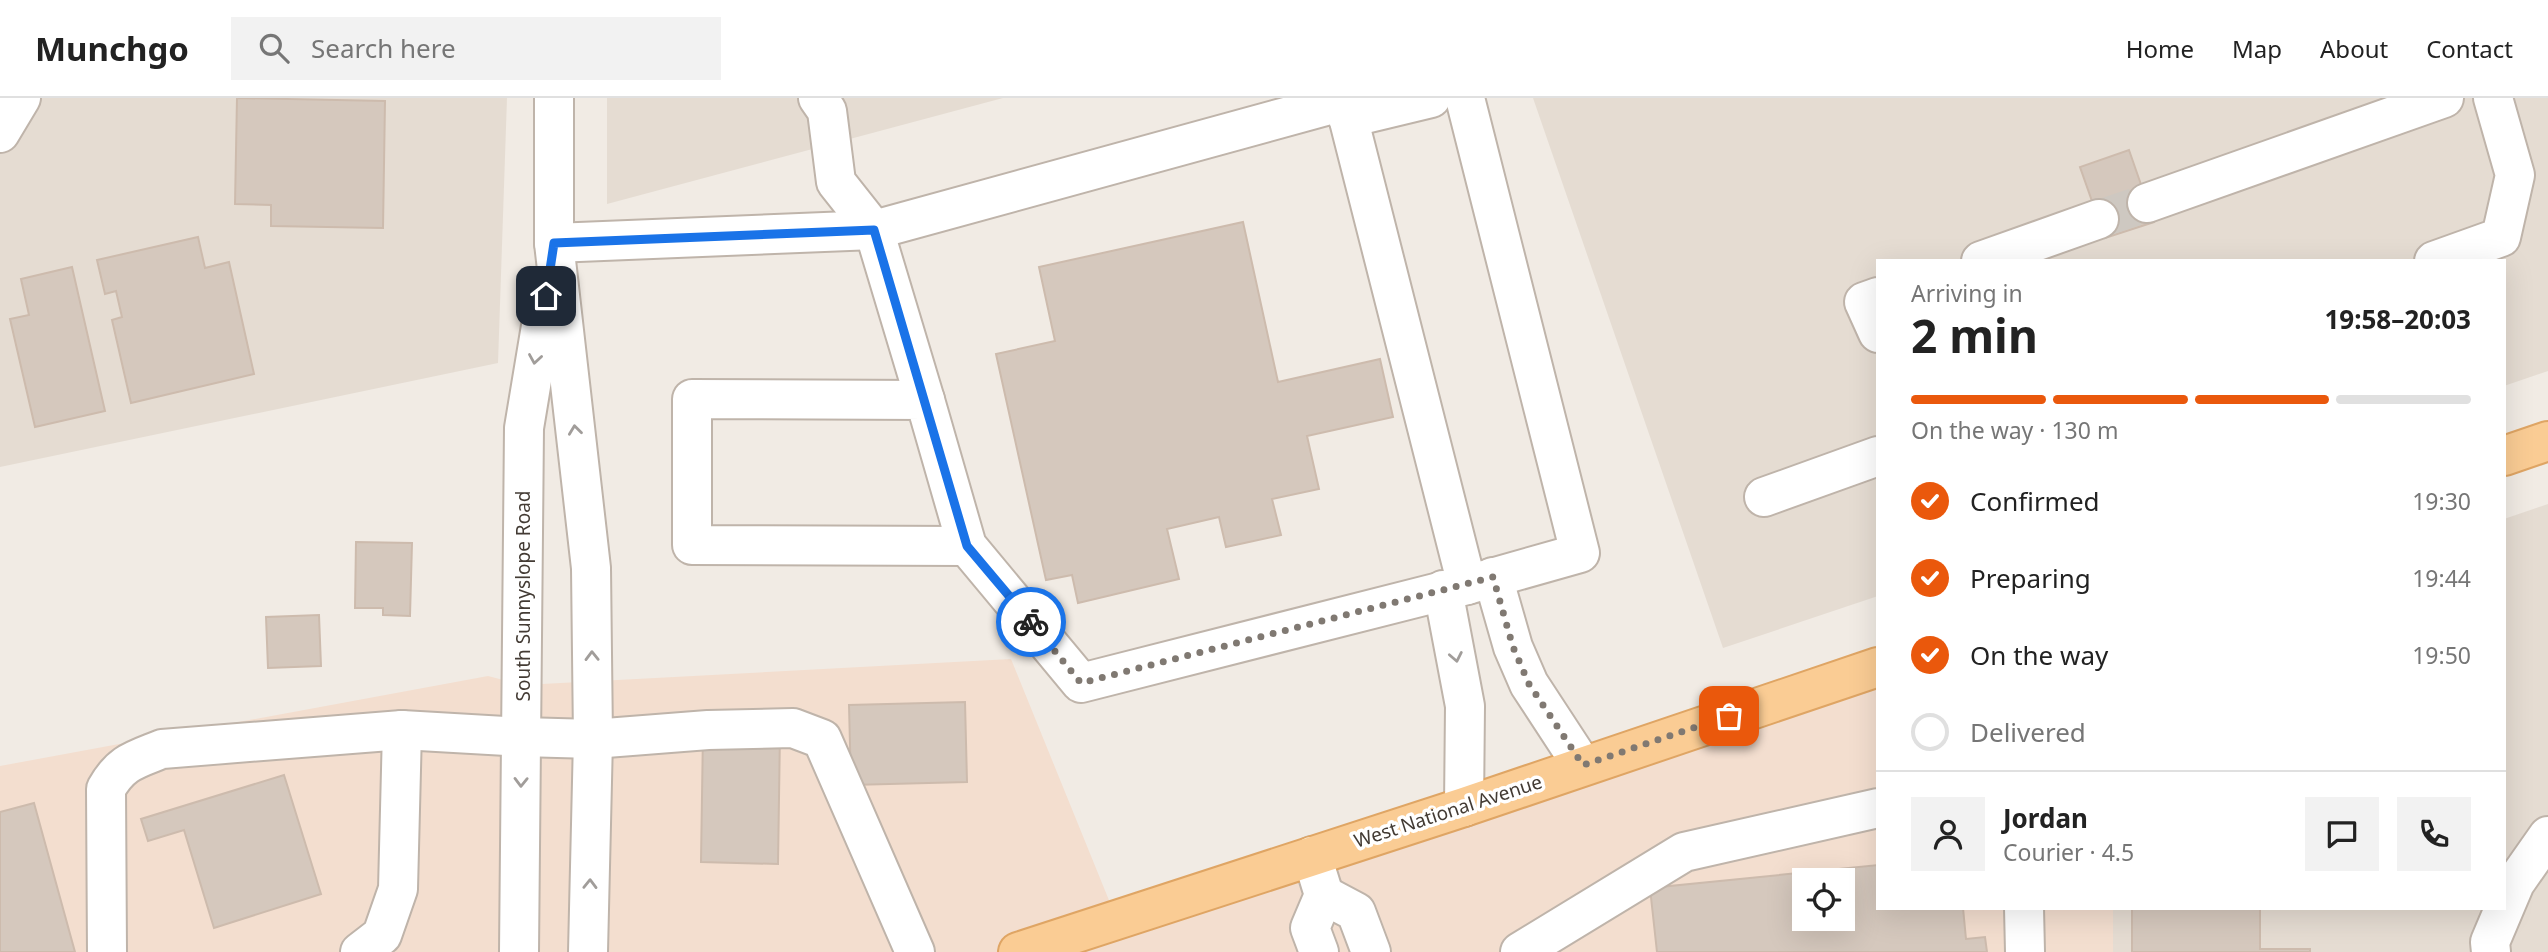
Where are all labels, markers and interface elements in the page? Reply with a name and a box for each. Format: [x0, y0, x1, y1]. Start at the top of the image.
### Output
search box [231, 17, 721, 80]
text: Munchgo [35, 26, 189, 71]
icon: search [255, 29, 293, 67]
text: Search here [311, 30, 456, 66]
text: Home [2126, 32, 2194, 65]
text: Map [2232, 32, 2282, 65]
text: About [2320, 32, 2388, 65]
text: Contact [2426, 32, 2513, 65]
pin [516, 266, 576, 326]
icon: home [527, 277, 565, 315]
text: Arriving in [1911, 277, 2023, 309]
text: 19:58–20:03 [2324, 301, 2471, 337]
text: 2 min [1911, 304, 2038, 366]
one-way arrow [528, 353, 543, 365]
text: On the way · 130 m [1911, 414, 2118, 446]
one-way arrow [568, 424, 583, 436]
icon: check [1911, 482, 1949, 520]
text: Confirmed [1970, 483, 2100, 519]
text: 19:30 [2412, 485, 2471, 517]
street label: South Sunnyslope Road [510, 490, 536, 702]
icon: check [1911, 559, 1949, 597]
text: Preparing [1970, 560, 2091, 596]
text: 19:44 [2412, 562, 2471, 594]
courier [996, 587, 1066, 657]
icon: bike [1012, 603, 1050, 641]
icon: check [1911, 636, 1949, 674]
text: On the way [1970, 637, 2108, 673]
text: 19:50 [2412, 639, 2471, 671]
one-way arrow [584, 651, 600, 661]
one-way arrow [1447, 651, 1462, 663]
pin [1699, 686, 1759, 746]
icon: bag [1710, 697, 1748, 735]
text: Delivered [1970, 714, 2086, 750]
street label: West National Avenue [1351, 768, 1545, 854]
one-way arrow [513, 777, 529, 787]
button: person [1911, 797, 1985, 871]
button: chat [2305, 797, 2379, 871]
button: phone [2397, 797, 2471, 871]
text: Jordan [2003, 800, 2088, 836]
text: Courier · 4.5 [2003, 836, 2134, 868]
map controls [1792, 868, 1855, 931]
button: locate [1792, 868, 1855, 931]
one-way arrow [582, 878, 597, 889]

